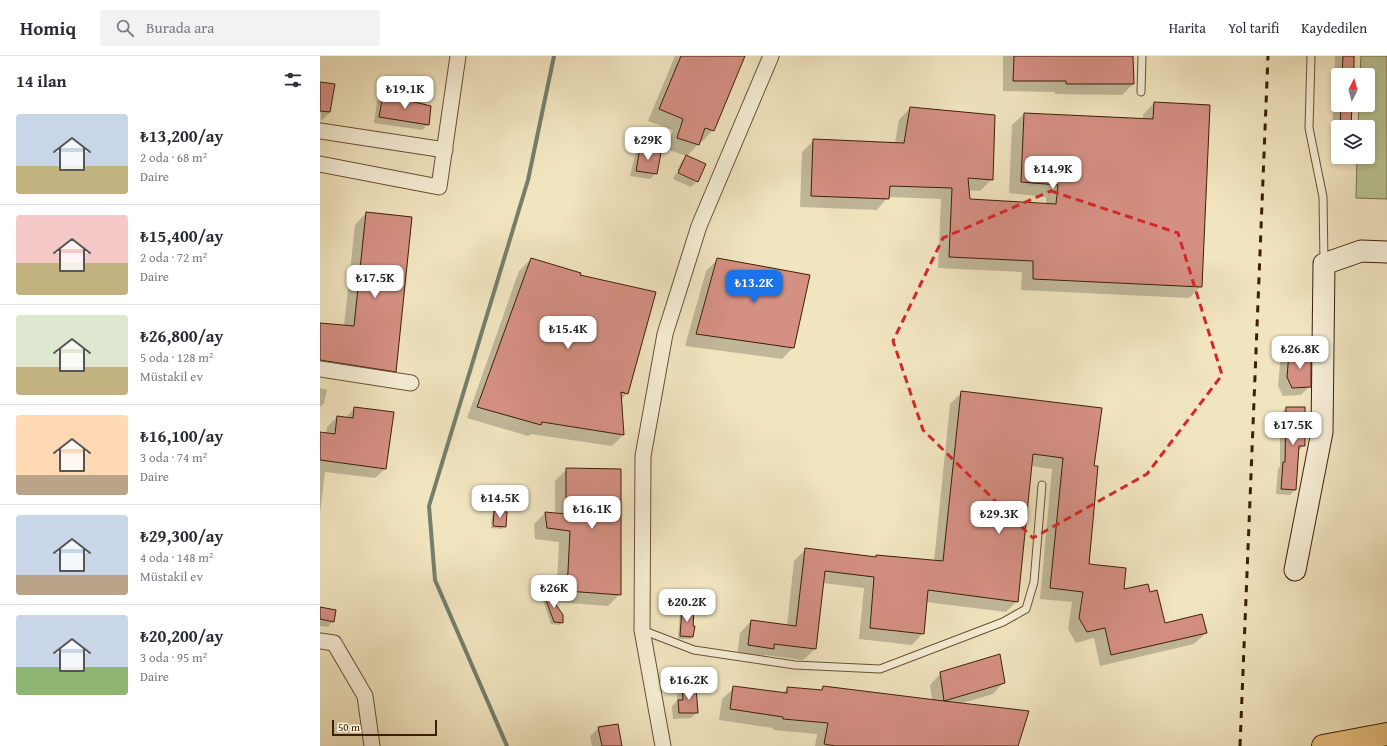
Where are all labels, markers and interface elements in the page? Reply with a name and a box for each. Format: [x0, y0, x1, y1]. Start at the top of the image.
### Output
search box [100, 10, 380, 46]
text: Homiq [20, 14, 76, 42]
icon: search [114, 17, 136, 39]
text: Burada ara [146, 17, 214, 38]
text: Harita [1169, 18, 1206, 38]
text: Yol tarifi [1228, 18, 1279, 38]
text: Kaydedilen [1301, 18, 1367, 38]
text: 14 ilan [16, 68, 67, 93]
north arrow [1331, 68, 1375, 112]
map controls [1331, 68, 1375, 164]
icon: filters [282, 69, 304, 91]
pin: ₺19.1K [372, 76, 438, 110]
text: ₺19.1K [386, 79, 424, 98]
button: layers [1331, 120, 1375, 164]
text: ₺13,200/ay [140, 123, 223, 148]
pin: ₺29K [624, 127, 672, 161]
icon: home [48, 130, 96, 178]
text: ₺29K [634, 130, 662, 149]
text: 2 oda · 68 m² [140, 148, 207, 167]
pin: ₺14.9K [1020, 156, 1086, 190]
text: ₺14.9K [1034, 159, 1072, 178]
text: Daire [140, 167, 169, 186]
text: ₺15,400/ay [140, 223, 223, 248]
icon: home [48, 231, 96, 279]
text: 2 oda · 72 m² [140, 248, 207, 267]
pin: ₺17.5K [342, 265, 408, 299]
text: Daire [140, 267, 169, 286]
text: ₺17.5K [356, 268, 394, 287]
pin: ₺13.2K [721, 270, 787, 304]
text: ₺13.2K [735, 273, 773, 292]
pin: ₺15.4K [535, 316, 601, 350]
text: ₺15.4K [549, 319, 587, 338]
text: ₺26,800/ay [140, 323, 223, 348]
icon: home [48, 331, 96, 379]
pin: ₺26.8K [1267, 336, 1333, 370]
text: ₺26.8K [1281, 339, 1319, 358]
text: 5 oda · 128 m² [140, 348, 213, 367]
text: Müstakil ev [140, 367, 203, 386]
pin: ₺17.5K [1260, 412, 1326, 446]
text: ₺17.5K [1274, 415, 1312, 434]
text: ₺16,100/ay [140, 423, 223, 448]
icon: home [48, 431, 96, 479]
text: 3 oda · 74 m² [140, 448, 207, 467]
text: Daire [140, 467, 169, 486]
pin: ₺14.5K [467, 485, 533, 519]
text: ₺14.5K [481, 488, 519, 507]
pin: ₺16.1K [559, 496, 625, 530]
text: ₺16.1K [573, 499, 611, 518]
pin: ₺29.3K [966, 501, 1032, 535]
text: ₺29.3K [980, 504, 1018, 523]
text: ₺29,300/ay [140, 523, 223, 548]
icon: home [48, 531, 96, 579]
text: 4 oda · 148 m² [140, 548, 213, 567]
text: Müstakil ev [140, 567, 203, 586]
pin: ₺26K [530, 575, 578, 609]
text: ₺26K [540, 578, 568, 597]
pin: ₺20.2K [654, 589, 720, 623]
text: ₺20.2K [668, 592, 706, 611]
text: ₺20,200/ay [140, 623, 223, 648]
icon: home [48, 631, 96, 679]
text: 3 oda · 95 m² [140, 648, 207, 667]
text: Daire [140, 667, 169, 686]
pin: ₺16.2K [656, 667, 722, 701]
text: ₺16.2K [670, 670, 708, 689]
scale bar [332, 718, 437, 737]
text: 50 m [338, 719, 360, 735]

